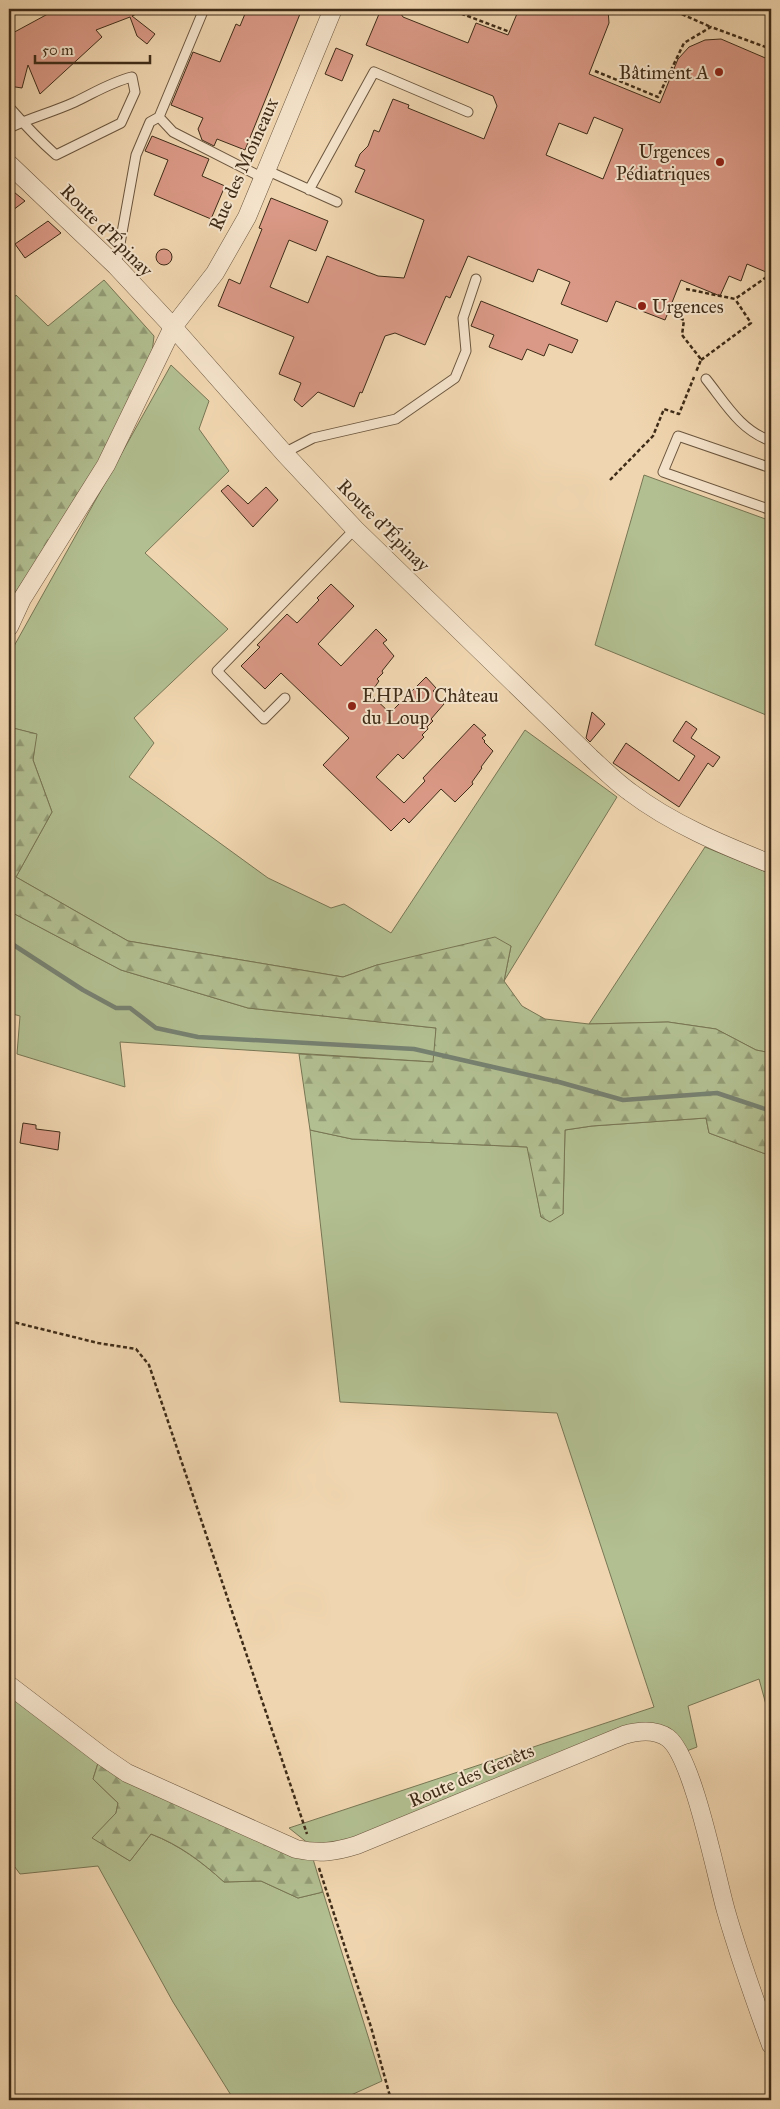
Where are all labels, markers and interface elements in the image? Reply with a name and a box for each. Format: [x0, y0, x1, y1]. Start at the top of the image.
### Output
scale bar [35, 32, 150, 64]
text: 50 m [42, 41, 74, 59]
place label: Bâtiment A [619, 61, 709, 84]
marker: Bâtiment A [713, 66, 725, 78]
street label: Rue des Moineaux [204, 94, 283, 234]
place label: Urgences Pédiatriques [616, 140, 710, 186]
marker: Urgences Pédiatriques [714, 156, 726, 168]
street label: Route d'Épinay [56, 179, 159, 282]
place label: Urgences [652, 295, 724, 319]
marker: Urgences [636, 300, 648, 312]
street label: Route d'Épinay [333, 474, 436, 577]
place label: EHPAD Château du Loup [362, 684, 499, 729]
marker: EHPAD Château du Loup [346, 700, 358, 712]
street label: Route des Genêts [405, 1739, 537, 1812]

